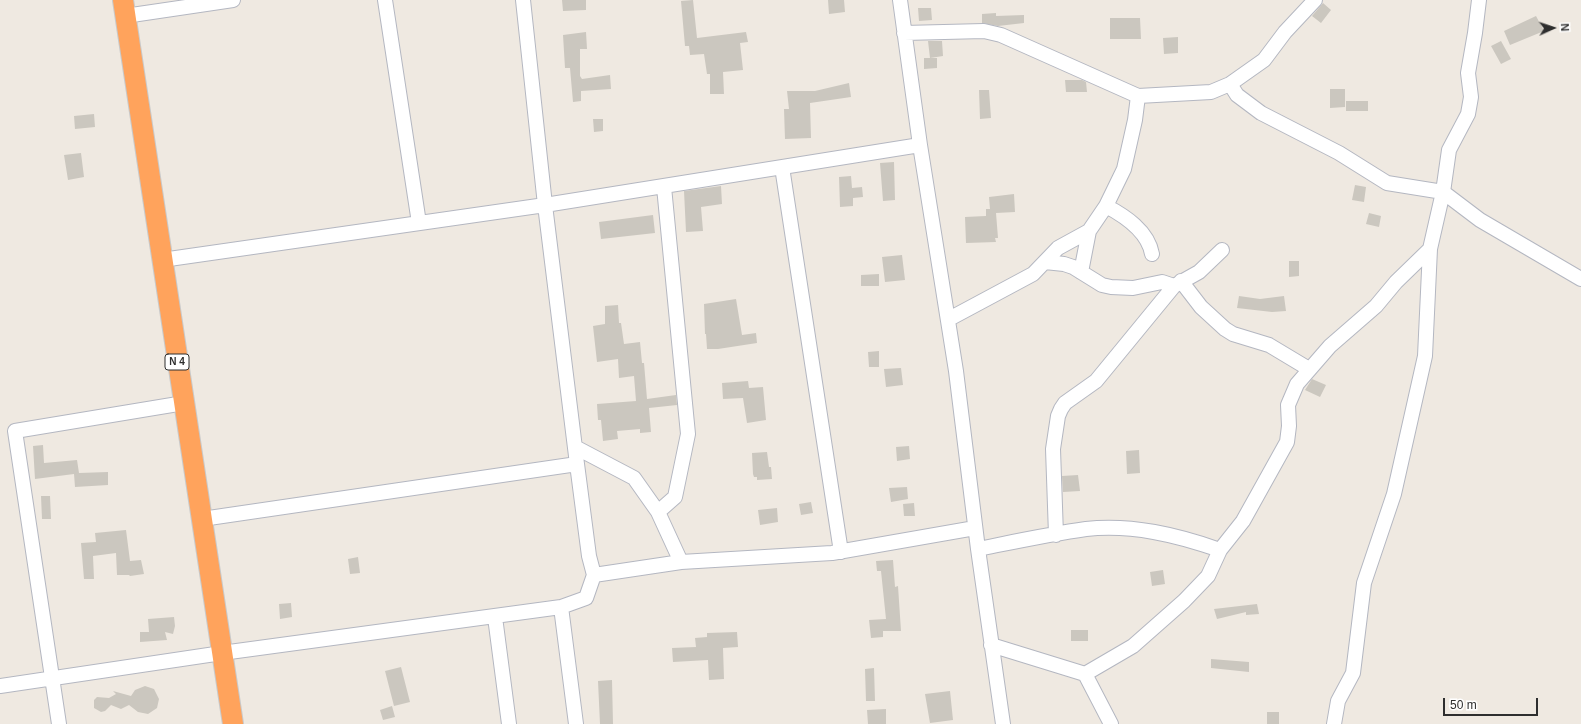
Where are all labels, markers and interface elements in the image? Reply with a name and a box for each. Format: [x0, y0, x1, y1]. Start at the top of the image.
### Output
north arrow [1533, 8, 1573, 48]
text: N [1559, 23, 1571, 32]
road number: N 4 [165, 354, 189, 370]
scale bar [1445, 690, 1540, 716]
text: 50 m [1450, 698, 1477, 712]

